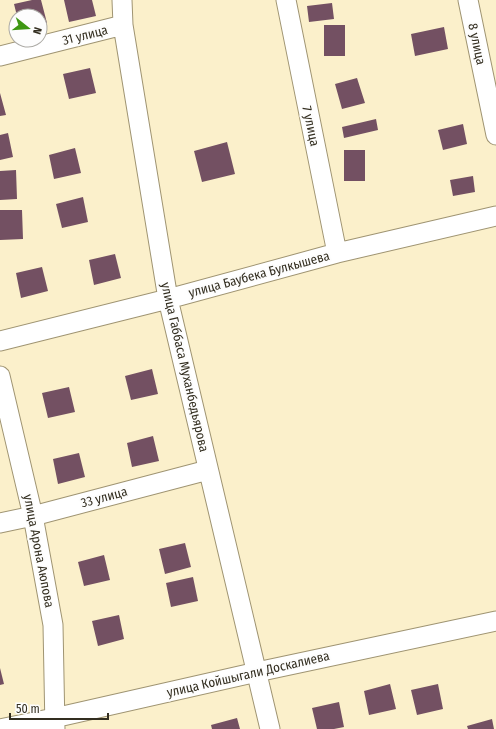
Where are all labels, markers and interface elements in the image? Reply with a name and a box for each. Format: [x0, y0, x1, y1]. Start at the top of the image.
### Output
north arrow [8, 8, 48, 48]
street label: 31 улица [61, 22, 109, 48]
street label: 8 улица [465, 22, 489, 66]
text: N [30, 26, 44, 36]
street label: 7 улица [299, 104, 323, 148]
street label: улица Баубека Булкышева [187, 248, 331, 300]
street label: улица Габбаса Муханбедьярова [158, 281, 212, 453]
street label: 33 улица [79, 484, 129, 510]
street label: улица Арона Аюпова [21, 493, 57, 609]
street label: улица Койшыгали Доскалиева [165, 648, 331, 700]
scale bar [10, 695, 108, 721]
text: 50 m [16, 702, 40, 716]

